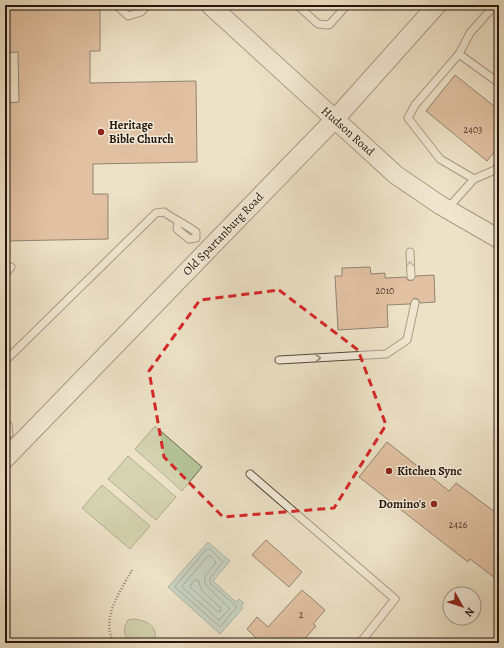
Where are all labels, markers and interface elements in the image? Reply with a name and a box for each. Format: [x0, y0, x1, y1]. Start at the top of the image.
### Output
street label: Hudson Road [318, 103, 379, 160]
place label: Heritage Bible Church [109, 117, 174, 147]
house number: 2403 [464, 123, 482, 136]
marker: Heritage Bible Church [96, 127, 106, 137]
street label: Old Spartanburg Road [179, 189, 267, 279]
one-way arrow [406, 261, 415, 267]
house number: 2010 [376, 284, 394, 297]
one-way arrow [315, 353, 321, 362]
place label: Kitchen Sync [397, 463, 462, 479]
marker: Kitchen Sync [384, 466, 394, 476]
place label: Domino's [379, 496, 426, 512]
marker: Domino's [429, 499, 439, 509]
house number: 2426 [449, 518, 468, 531]
north arrow [442, 586, 482, 626]
text: N [461, 604, 478, 620]
house number: 2 [299, 608, 304, 621]

